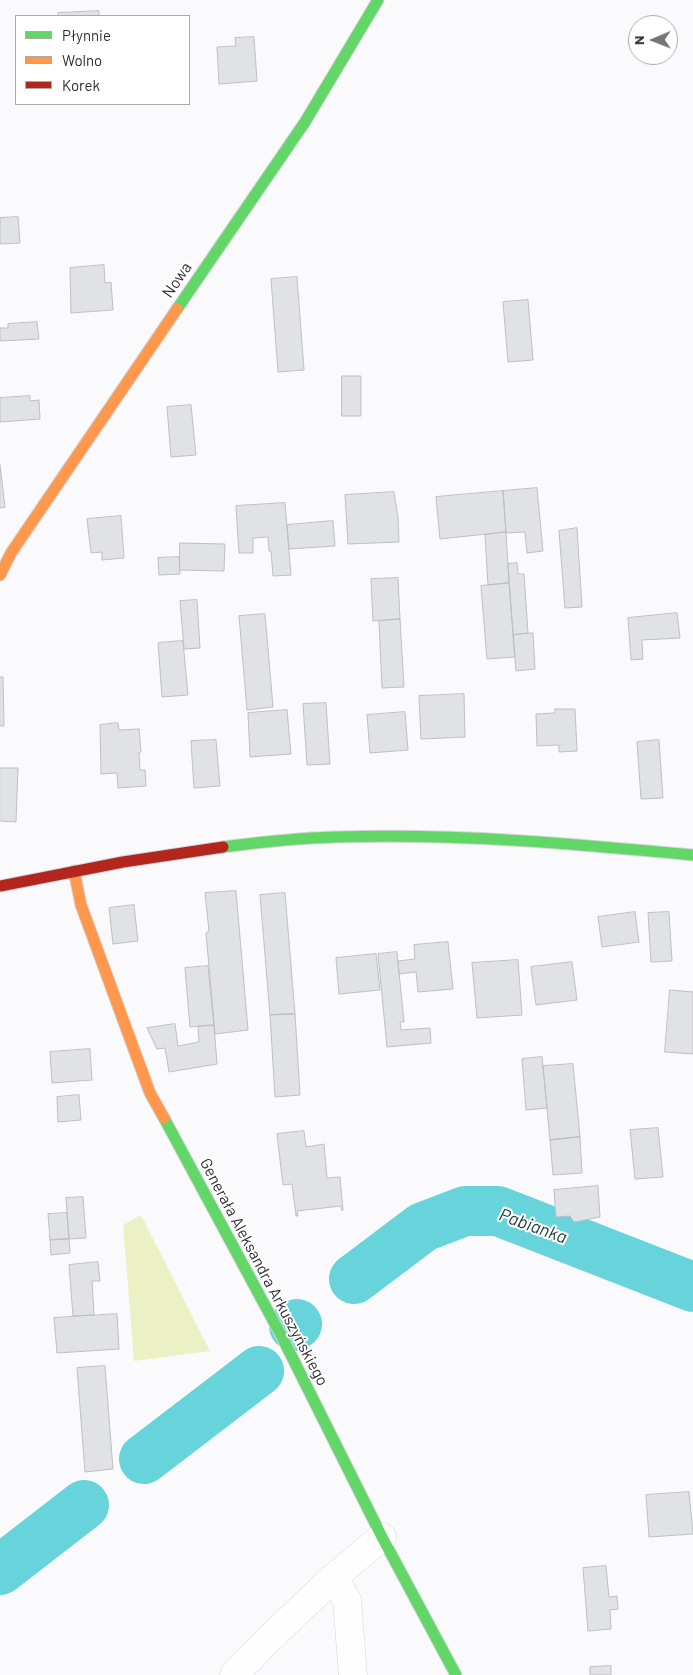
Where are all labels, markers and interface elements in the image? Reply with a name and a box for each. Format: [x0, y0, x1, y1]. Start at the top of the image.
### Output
legend [15, 15, 190, 105]
north arrow [628, 15, 678, 65]
text: Płynnie [62, 26, 111, 44]
text: N [630, 35, 647, 45]
text: Wolno [62, 51, 102, 69]
text: Korek [62, 76, 100, 94]
street label: Nowa [158, 259, 196, 301]
street label: Generała Aleksandra Arkuszyńskiego [196, 1155, 332, 1389]
water label: Pabianka [496, 1204, 570, 1248]

